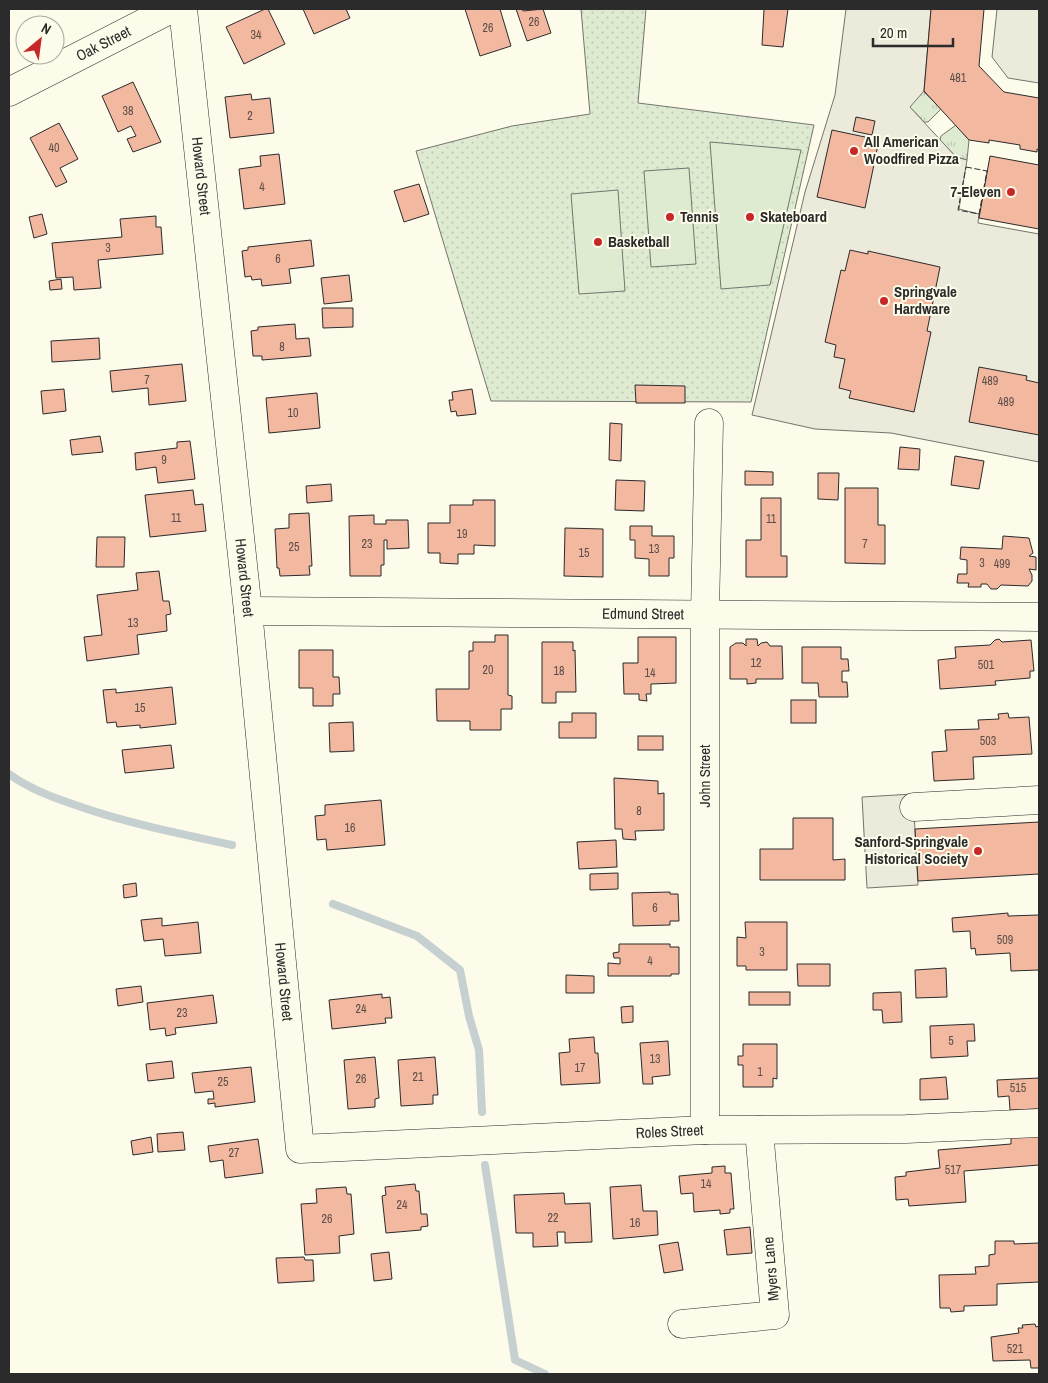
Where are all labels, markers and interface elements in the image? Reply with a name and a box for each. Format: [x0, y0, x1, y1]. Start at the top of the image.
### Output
house number: 26 [529, 14, 539, 30]
north arrow [15, 15, 65, 65]
scale bar [873, 15, 953, 47]
text: N [38, 19, 54, 39]
street label: Oak Street [72, 20, 135, 66]
house number: 26 [483, 20, 493, 36]
text: 20 m [880, 22, 907, 43]
house number: 34 [251, 27, 262, 43]
house number: 481 [950, 70, 967, 86]
house number: 38 [123, 103, 133, 119]
house number: 2 [247, 108, 253, 124]
place label: All American Woodfired Pizza [864, 131, 959, 169]
street label: Howard Street [187, 136, 216, 217]
house number: 40 [49, 140, 59, 156]
marker: All American Woodfired Pizza [848, 145, 860, 157]
house number: 4 [259, 179, 265, 195]
place label: 7-Eleven [950, 181, 1001, 202]
marker: 7-Eleven [1005, 186, 1017, 198]
place label: Tennis [680, 206, 719, 227]
place label: Skateboard [760, 206, 827, 227]
marker: Tennis [664, 211, 676, 223]
marker: Skateboard [744, 211, 756, 223]
place label: Basketball [608, 231, 670, 252]
marker: Basketball [592, 236, 604, 248]
house number: 3 [105, 240, 111, 256]
house number: 6 [275, 251, 281, 267]
place label: Springvale Hardware [894, 281, 957, 319]
marker: Springvale Hardware [878, 295, 890, 307]
house number: 8 [279, 339, 285, 355]
house number: 7 [144, 372, 150, 388]
house number: 489 [982, 373, 998, 389]
house number: 489 [998, 394, 1014, 410]
house number: 10 [288, 405, 298, 421]
house number: 9 [161, 452, 167, 468]
house number: 11 [171, 510, 182, 526]
house number: 11 [766, 511, 777, 527]
house number: 19 [457, 526, 467, 542]
house number: 23 [362, 536, 372, 552]
house number: 7 [862, 536, 868, 552]
street label: Howard Street [230, 537, 260, 618]
house number: 25 [289, 539, 300, 555]
house number: 13 [649, 541, 659, 557]
house number: 15 [579, 545, 590, 561]
house number: 3 [979, 555, 985, 571]
house number: 499 [994, 556, 1010, 572]
street label: Edmund Street [602, 603, 685, 624]
house number: 13 [128, 615, 138, 631]
house number: 12 [751, 655, 761, 671]
house number: 501 [978, 657, 995, 673]
house number: 20 [483, 662, 493, 678]
house number: 18 [554, 663, 564, 679]
house number: 14 [645, 665, 656, 681]
house number: 15 [135, 700, 146, 716]
house number: 503 [980, 733, 996, 749]
street label: John Street [694, 744, 715, 807]
house number: 8 [636, 803, 642, 819]
house number: 16 [345, 820, 355, 836]
place label: Sanford-Springvale Historical Society [855, 831, 968, 869]
marker: Sanford-Springvale Historical Society [972, 845, 984, 857]
house number: 6 [652, 900, 658, 916]
house number: 509 [997, 932, 1013, 948]
street label: Howard Street [270, 942, 299, 1022]
house number: 3 [759, 944, 765, 960]
house number: 4 [647, 953, 653, 969]
house number: 24 [356, 1001, 367, 1017]
house number: 23 [177, 1005, 187, 1021]
house number: 5 [948, 1033, 954, 1049]
house number: 13 [650, 1051, 660, 1067]
house number: 17 [575, 1060, 586, 1076]
house number: 1 [757, 1064, 763, 1080]
house number: 21 [413, 1069, 424, 1085]
house number: 26 [356, 1071, 366, 1087]
house number: 25 [218, 1074, 229, 1090]
house number: 515 [1010, 1080, 1027, 1096]
street label: Roles Street [635, 1119, 704, 1143]
house number: 27 [229, 1145, 240, 1161]
house number: 517 [945, 1162, 962, 1178]
house number: 14 [701, 1176, 712, 1192]
house number: 24 [397, 1197, 408, 1213]
house number: 22 [548, 1210, 558, 1226]
house number: 26 [322, 1211, 332, 1227]
house number: 16 [630, 1215, 640, 1231]
street label: Myers Lane [757, 1236, 784, 1302]
house number: 521 [1007, 1341, 1024, 1357]

